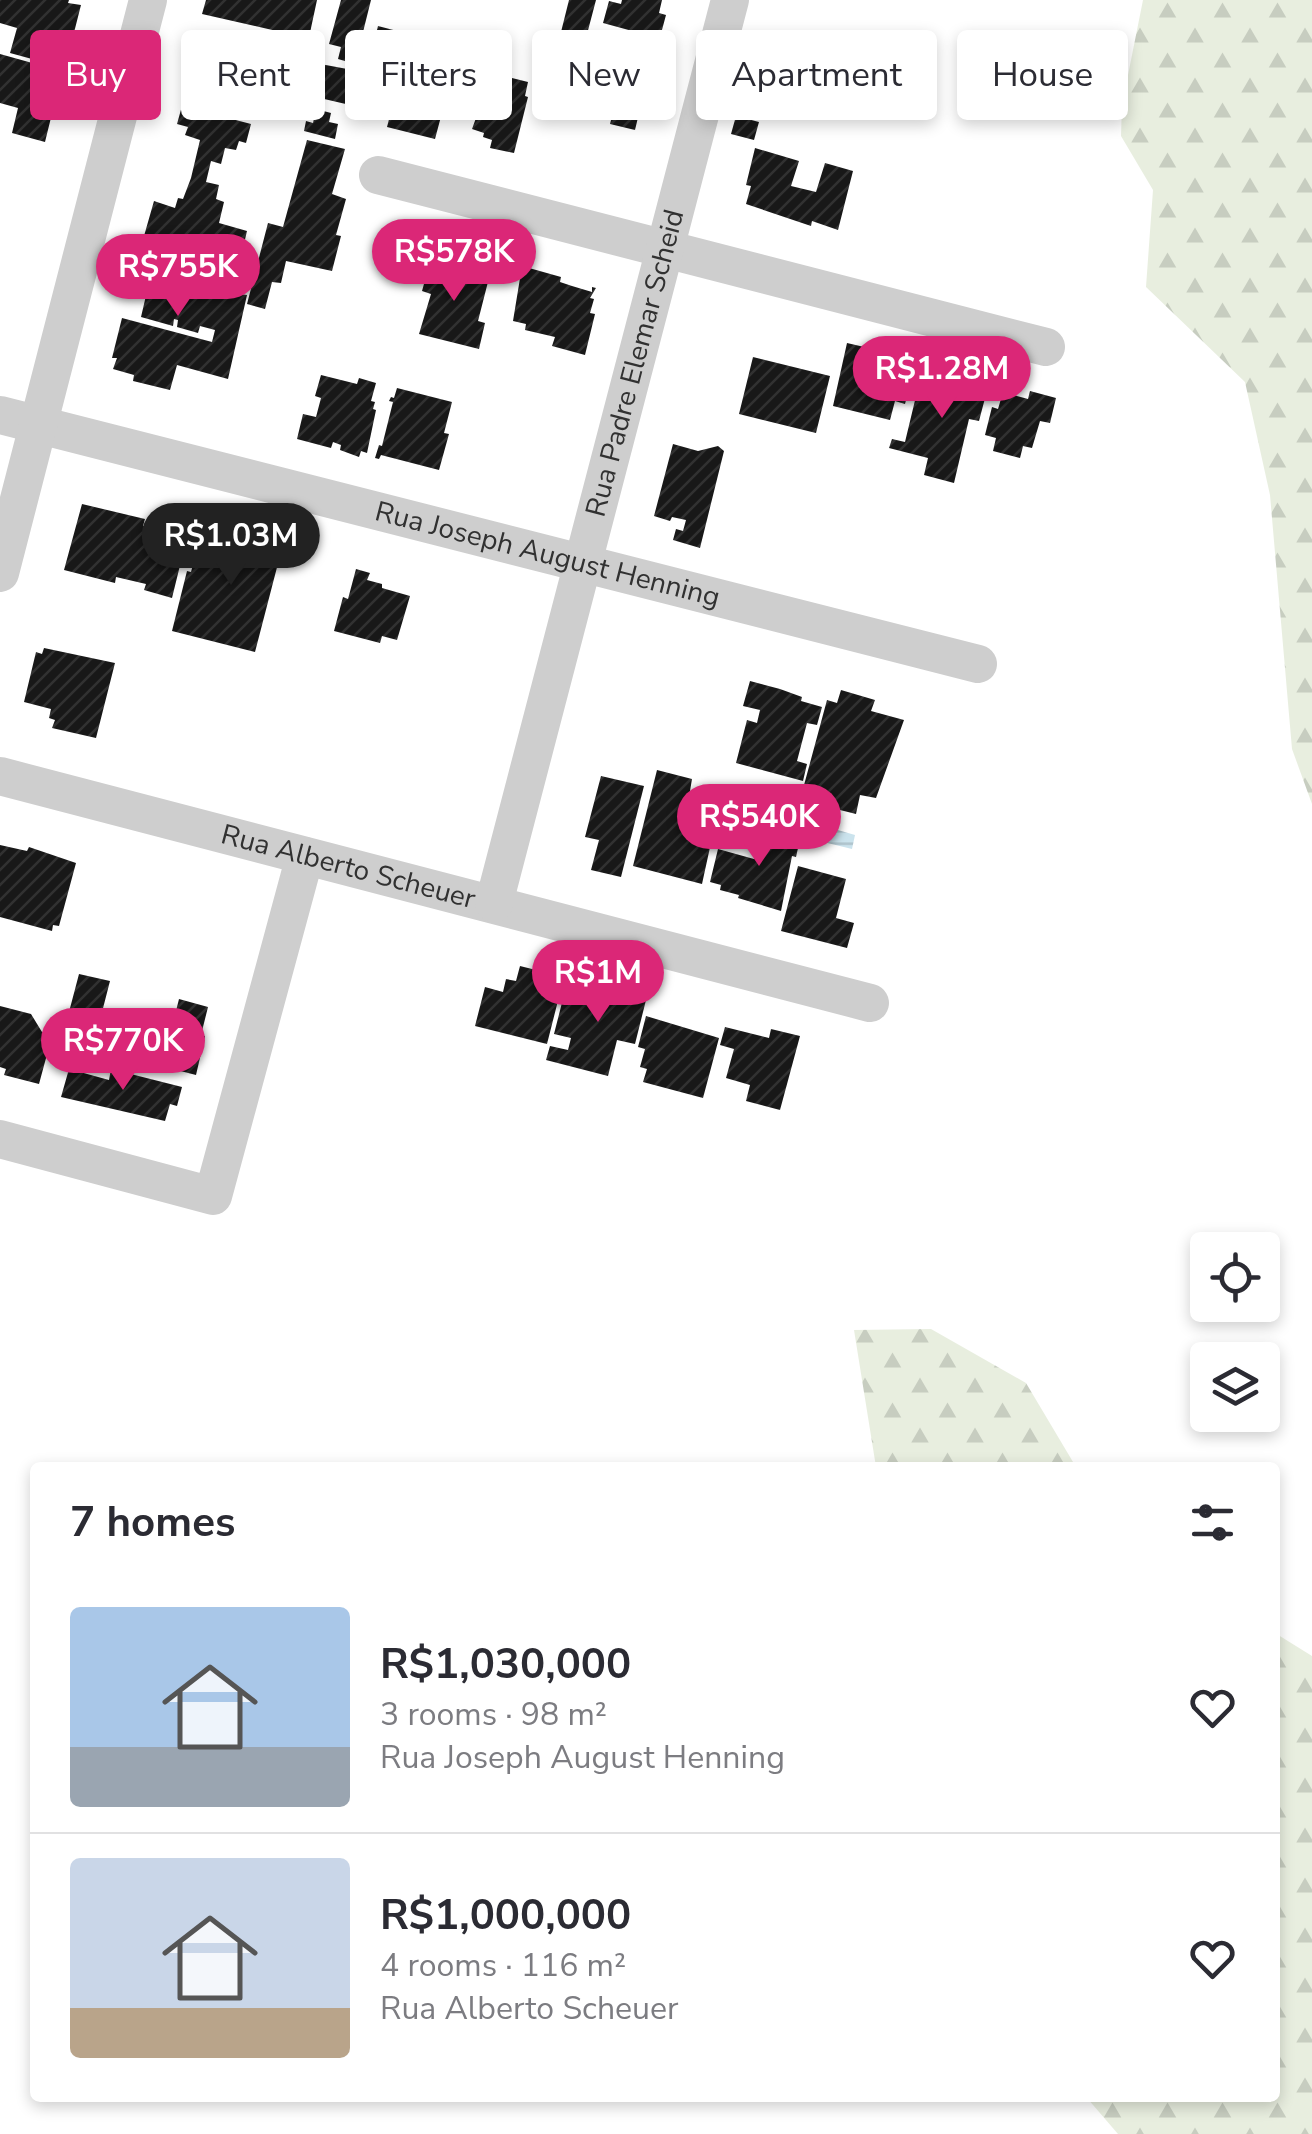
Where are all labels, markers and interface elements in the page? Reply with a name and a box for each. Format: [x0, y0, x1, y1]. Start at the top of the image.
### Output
chip: Buy [30, 30, 161, 120]
chip: Rent [181, 30, 325, 120]
chip: Filters [345, 30, 512, 120]
chip: New [532, 30, 676, 120]
chip: Apartment [696, 30, 937, 120]
chip: House [957, 30, 1128, 120]
street label: Rua Padre Elemar Scheid [577, 205, 693, 521]
pin: R$578K [373, 219, 535, 304]
text: R$578K [394, 230, 514, 273]
pin: R$755K [97, 234, 259, 319]
text: R$755K [118, 245, 238, 288]
pin: R$1.28M [850, 336, 1034, 421]
text: R$1.28M [875, 347, 1009, 390]
street label: Rua Joseph August Henning [371, 492, 724, 617]
pin: R$1.03M [139, 503, 323, 588]
text: R$1.03M [164, 514, 298, 557]
pin: R$540K [678, 784, 840, 869]
text: R$540K [699, 795, 819, 838]
street label: Rua Alberto Scheuer [217, 816, 480, 918]
pin: R$1M [539, 940, 657, 1025]
text: R$1M [554, 951, 642, 994]
pin: R$770K [42, 1008, 204, 1093]
text: R$770K [63, 1019, 183, 1062]
map controls [1190, 1232, 1280, 1432]
button: locate [1190, 1232, 1280, 1322]
button: layers [1190, 1342, 1280, 1432]
text: 7 homes [70, 1494, 235, 1551]
icon: filters [1185, 1495, 1240, 1550]
text: R$1,030,000 [380, 1636, 631, 1693]
icon: home [150, 1647, 270, 1767]
icon: heart [1185, 1680, 1240, 1735]
text: 3 rooms · 98 m² [380, 1693, 607, 1736]
text: Rua Joseph August Henning [380, 1736, 785, 1779]
text: R$1,000,000 [380, 1887, 631, 1944]
icon: home [150, 1898, 270, 2018]
icon: heart [1185, 1931, 1240, 1986]
text: 4 rooms · 116 m² [380, 1944, 626, 1987]
text: Rua Alberto Scheuer [380, 1987, 679, 2030]

